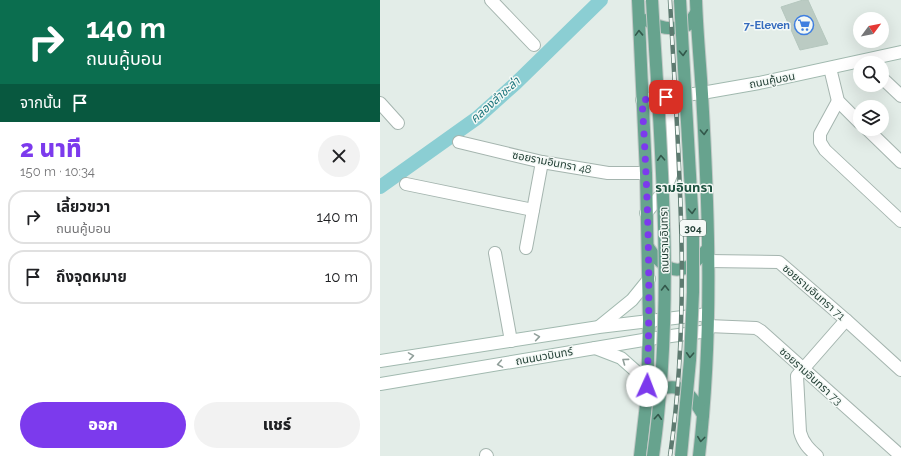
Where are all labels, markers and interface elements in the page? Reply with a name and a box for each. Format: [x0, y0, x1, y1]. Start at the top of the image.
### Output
text: 140 m [86, 12, 166, 45]
north arrow [853, 12, 889, 48]
map controls [853, 12, 889, 136]
supermarket icon: 7-Eleven [793, 14, 815, 36]
icon: right [20, 16, 72, 68]
place label: 7-Eleven [744, 19, 790, 32]
one-way arrow [635, 30, 643, 36]
text: ถนนคู้บอน [86, 48, 162, 69]
one-way arrow [679, 50, 687, 56]
button: search [853, 56, 889, 92]
street label: ถนนคู้บอน [748, 70, 796, 91]
water label: คลองลำชะล่า [467, 73, 523, 126]
pin [649, 80, 683, 114]
icon: arrive [655, 86, 677, 108]
icon: arrive [69, 92, 91, 114]
text: จากนั้น [20, 94, 61, 112]
button: layers [853, 100, 889, 136]
one-way arrow [699, 129, 708, 135]
text: 2 นาที [20, 134, 82, 163]
button: close [318, 135, 360, 177]
street label: ซอยรามอินทรา 48 [511, 148, 593, 177]
one-way arrow [657, 155, 666, 161]
text: 150 m · 10:34 [20, 164, 95, 179]
district label: รามอินทรา [655, 180, 713, 195]
text: เลี้ยวขวา [56, 198, 110, 216]
icon: right [22, 206, 44, 228]
street label: ถนนรามอินทรา [657, 207, 672, 273]
text: 140 m [317, 208, 358, 226]
one-way arrow [687, 208, 696, 214]
road number: 304 [680, 220, 706, 236]
text: ถนนคู้บอน [56, 221, 111, 236]
street label: ซอยรามอินทรา 71 [780, 262, 848, 323]
icon: arrive [22, 266, 44, 288]
text: ถึงจุดหมาย [56, 268, 127, 286]
text: 10 m [325, 268, 358, 286]
one-way arrow [661, 285, 669, 291]
one-way arrow [534, 333, 540, 342]
street label: ถนนนวมินทร์ [514, 345, 574, 368]
street label: ซอยรามอินทรา 73 [777, 345, 845, 408]
one-way arrow [408, 352, 414, 361]
one-way arrow [686, 352, 694, 358]
one-way arrow [497, 359, 503, 367]
one-way arrow [622, 359, 629, 366]
position arrow [626, 365, 668, 407]
button: ออก [20, 402, 186, 448]
button: แชร์ [194, 402, 360, 448]
one-way arrow [654, 414, 663, 420]
one-way arrow [696, 436, 705, 442]

